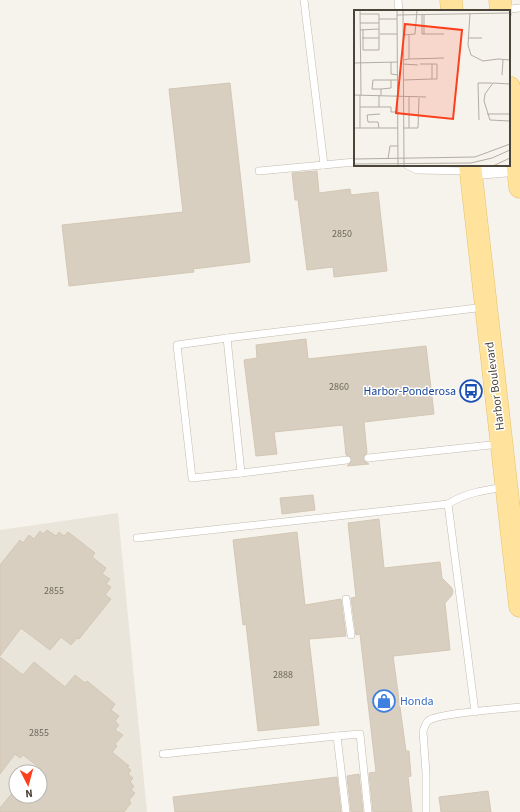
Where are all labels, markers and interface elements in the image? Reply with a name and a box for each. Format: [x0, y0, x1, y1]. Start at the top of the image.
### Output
inset map [354, 10, 510, 166]
house number: 2850 [332, 227, 352, 241]
street label: Harbor Boulevard [481, 341, 509, 431]
bus stop icon: Harbor-Ponderosa [458, 378, 484, 404]
house number: 2860 [329, 380, 349, 394]
place label: Harbor-Ponderosa [363, 383, 456, 400]
house number: 2855 [44, 584, 64, 598]
house number: 2888 [273, 668, 293, 682]
shop icon: Honda [371, 688, 397, 714]
place label: Honda [400, 693, 434, 710]
house number: 2855 [29, 726, 49, 740]
north arrow [8, 764, 48, 804]
text: N [25, 786, 33, 801]

